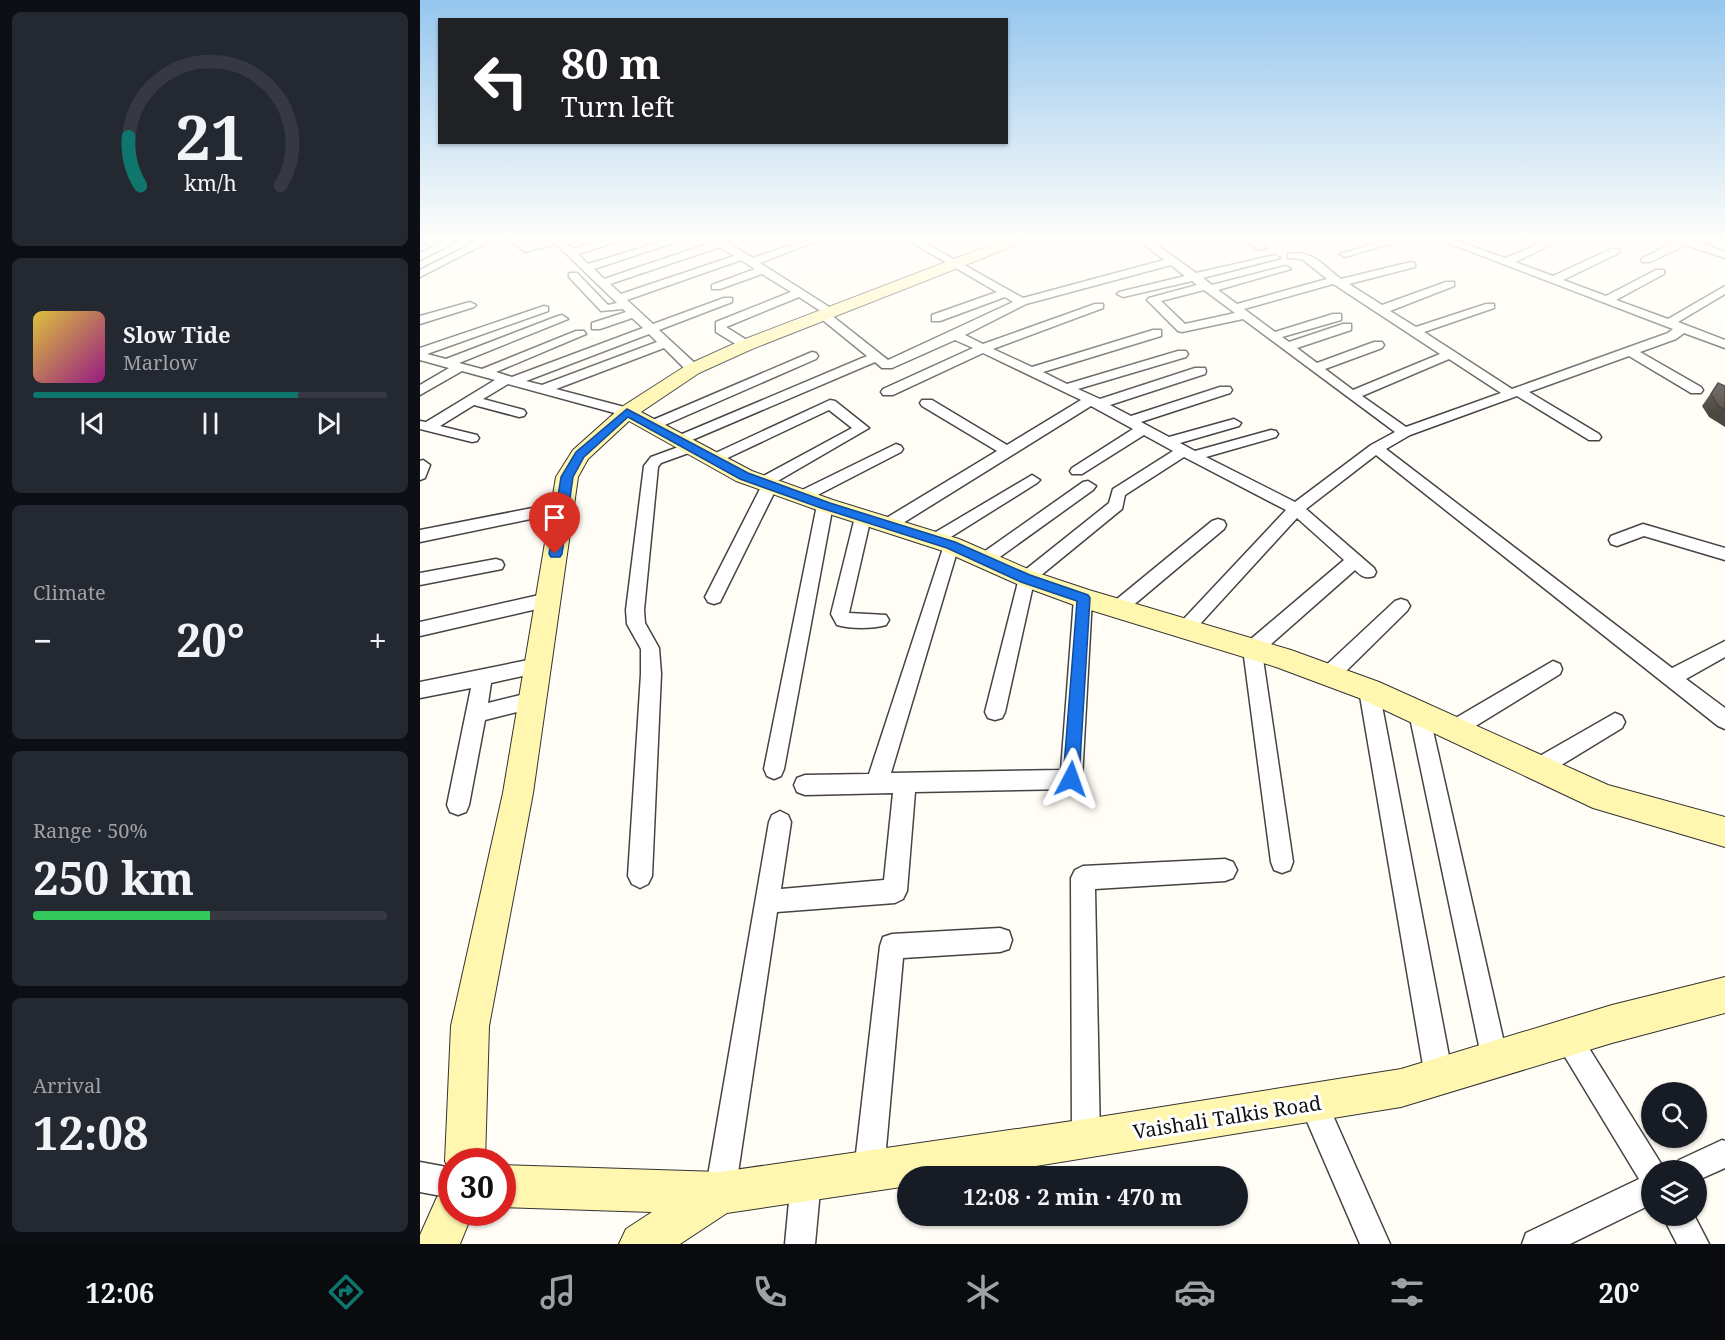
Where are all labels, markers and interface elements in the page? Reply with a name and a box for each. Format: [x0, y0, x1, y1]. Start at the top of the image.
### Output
text: 80 m [561, 34, 661, 91]
icon: left [462, 42, 540, 120]
text: Turn left [561, 88, 674, 125]
text: 21 [175, 93, 245, 178]
text: km/h [184, 169, 237, 198]
text: Slow Tide [123, 319, 231, 349]
text: Marlow [123, 349, 197, 376]
icon: previous [76, 407, 109, 440]
icon: pause [194, 407, 227, 440]
icon: next [312, 407, 345, 440]
pin [529, 492, 580, 554]
icon: arrive [538, 501, 571, 534]
text: Climate [33, 579, 106, 606]
text: 20° [176, 609, 245, 670]
text: − [33, 618, 52, 663]
text: + [369, 618, 387, 663]
position arrow [1039, 747, 1103, 811]
text: Range · 50% [33, 817, 147, 844]
text: 250 km [33, 847, 194, 908]
text: Arrival [33, 1072, 101, 1099]
map controls [1641, 1082, 1707, 1226]
button: search [1641, 1082, 1707, 1148]
street label: Vaishali Talkis Road [1131, 1089, 1323, 1145]
text: 12:08 [33, 1102, 148, 1163]
speed limit sign: 30 [438, 1148, 516, 1226]
button: layers [1641, 1160, 1707, 1226]
text: 12:08 · 2 min · 470 m [963, 1181, 1182, 1211]
icon: directions [325, 1271, 367, 1313]
icon: music [537, 1271, 579, 1313]
icon: phone [749, 1271, 791, 1313]
icon: climate [962, 1271, 1004, 1313]
icon: car [1174, 1271, 1216, 1313]
icon: filters [1386, 1271, 1428, 1313]
text: 12:06 [85, 1274, 154, 1311]
text: 20° [1598, 1274, 1640, 1311]

